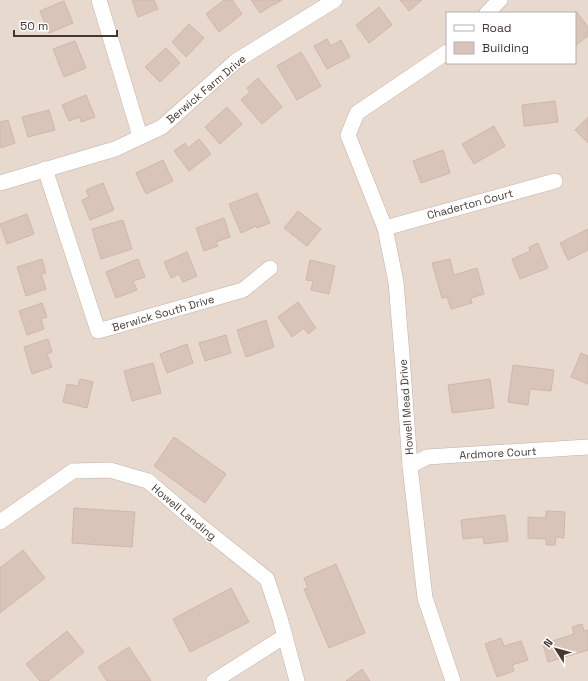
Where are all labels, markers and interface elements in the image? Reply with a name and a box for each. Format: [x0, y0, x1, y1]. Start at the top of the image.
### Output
scale bar [14, 12, 117, 38]
legend [446, 12, 576, 64]
text: 50 m [20, 18, 48, 34]
text: Road [482, 20, 511, 36]
text: Building [482, 40, 529, 56]
street label: Berwick Farm Drive [163, 52, 249, 126]
street label: Chaderton Court [425, 186, 515, 222]
street label: Berwick South Drive [110, 292, 216, 334]
street label: Howell Mead Drive [396, 359, 416, 455]
street label: Ardmore Court [459, 444, 537, 462]
street label: Howell Landing [149, 481, 219, 543]
north arrow [536, 629, 576, 669]
text: N [540, 636, 556, 650]

